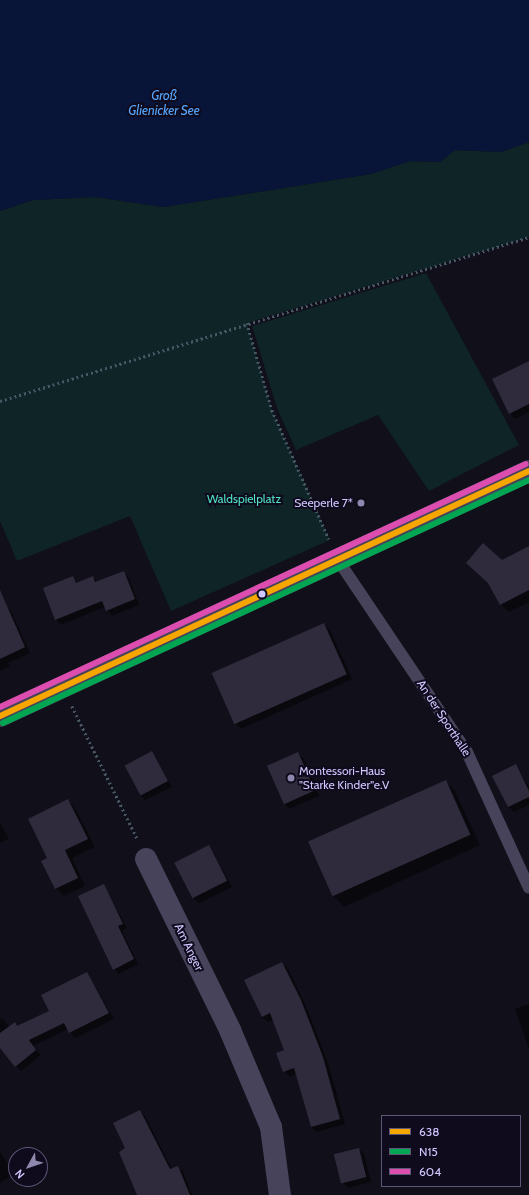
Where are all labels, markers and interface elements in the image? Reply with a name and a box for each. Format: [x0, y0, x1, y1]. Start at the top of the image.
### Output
water label: Groß Glienicker See [128, 88, 200, 119]
park label: Waldspielplatz [207, 492, 281, 506]
place label: Seeperle 7* [294, 496, 353, 510]
marker: Seeperle 7* [356, 498, 366, 508]
unlabelled marker [257, 589, 267, 599]
street label: An der Sporthalle [414, 677, 474, 759]
place label: Montessori-Haus "Starke Kinder"e.V [299, 764, 389, 792]
marker: Montessori-Haus "Starke Kinder"e.V [286, 773, 296, 783]
street label: Am Anger [171, 921, 207, 973]
legend [381, 1115, 521, 1187]
text: 638 [419, 1124, 440, 1139]
text: N15 [419, 1144, 438, 1159]
north arrow [8, 1147, 48, 1187]
text: 604 [419, 1164, 441, 1179]
text: N [12, 1167, 27, 1182]

